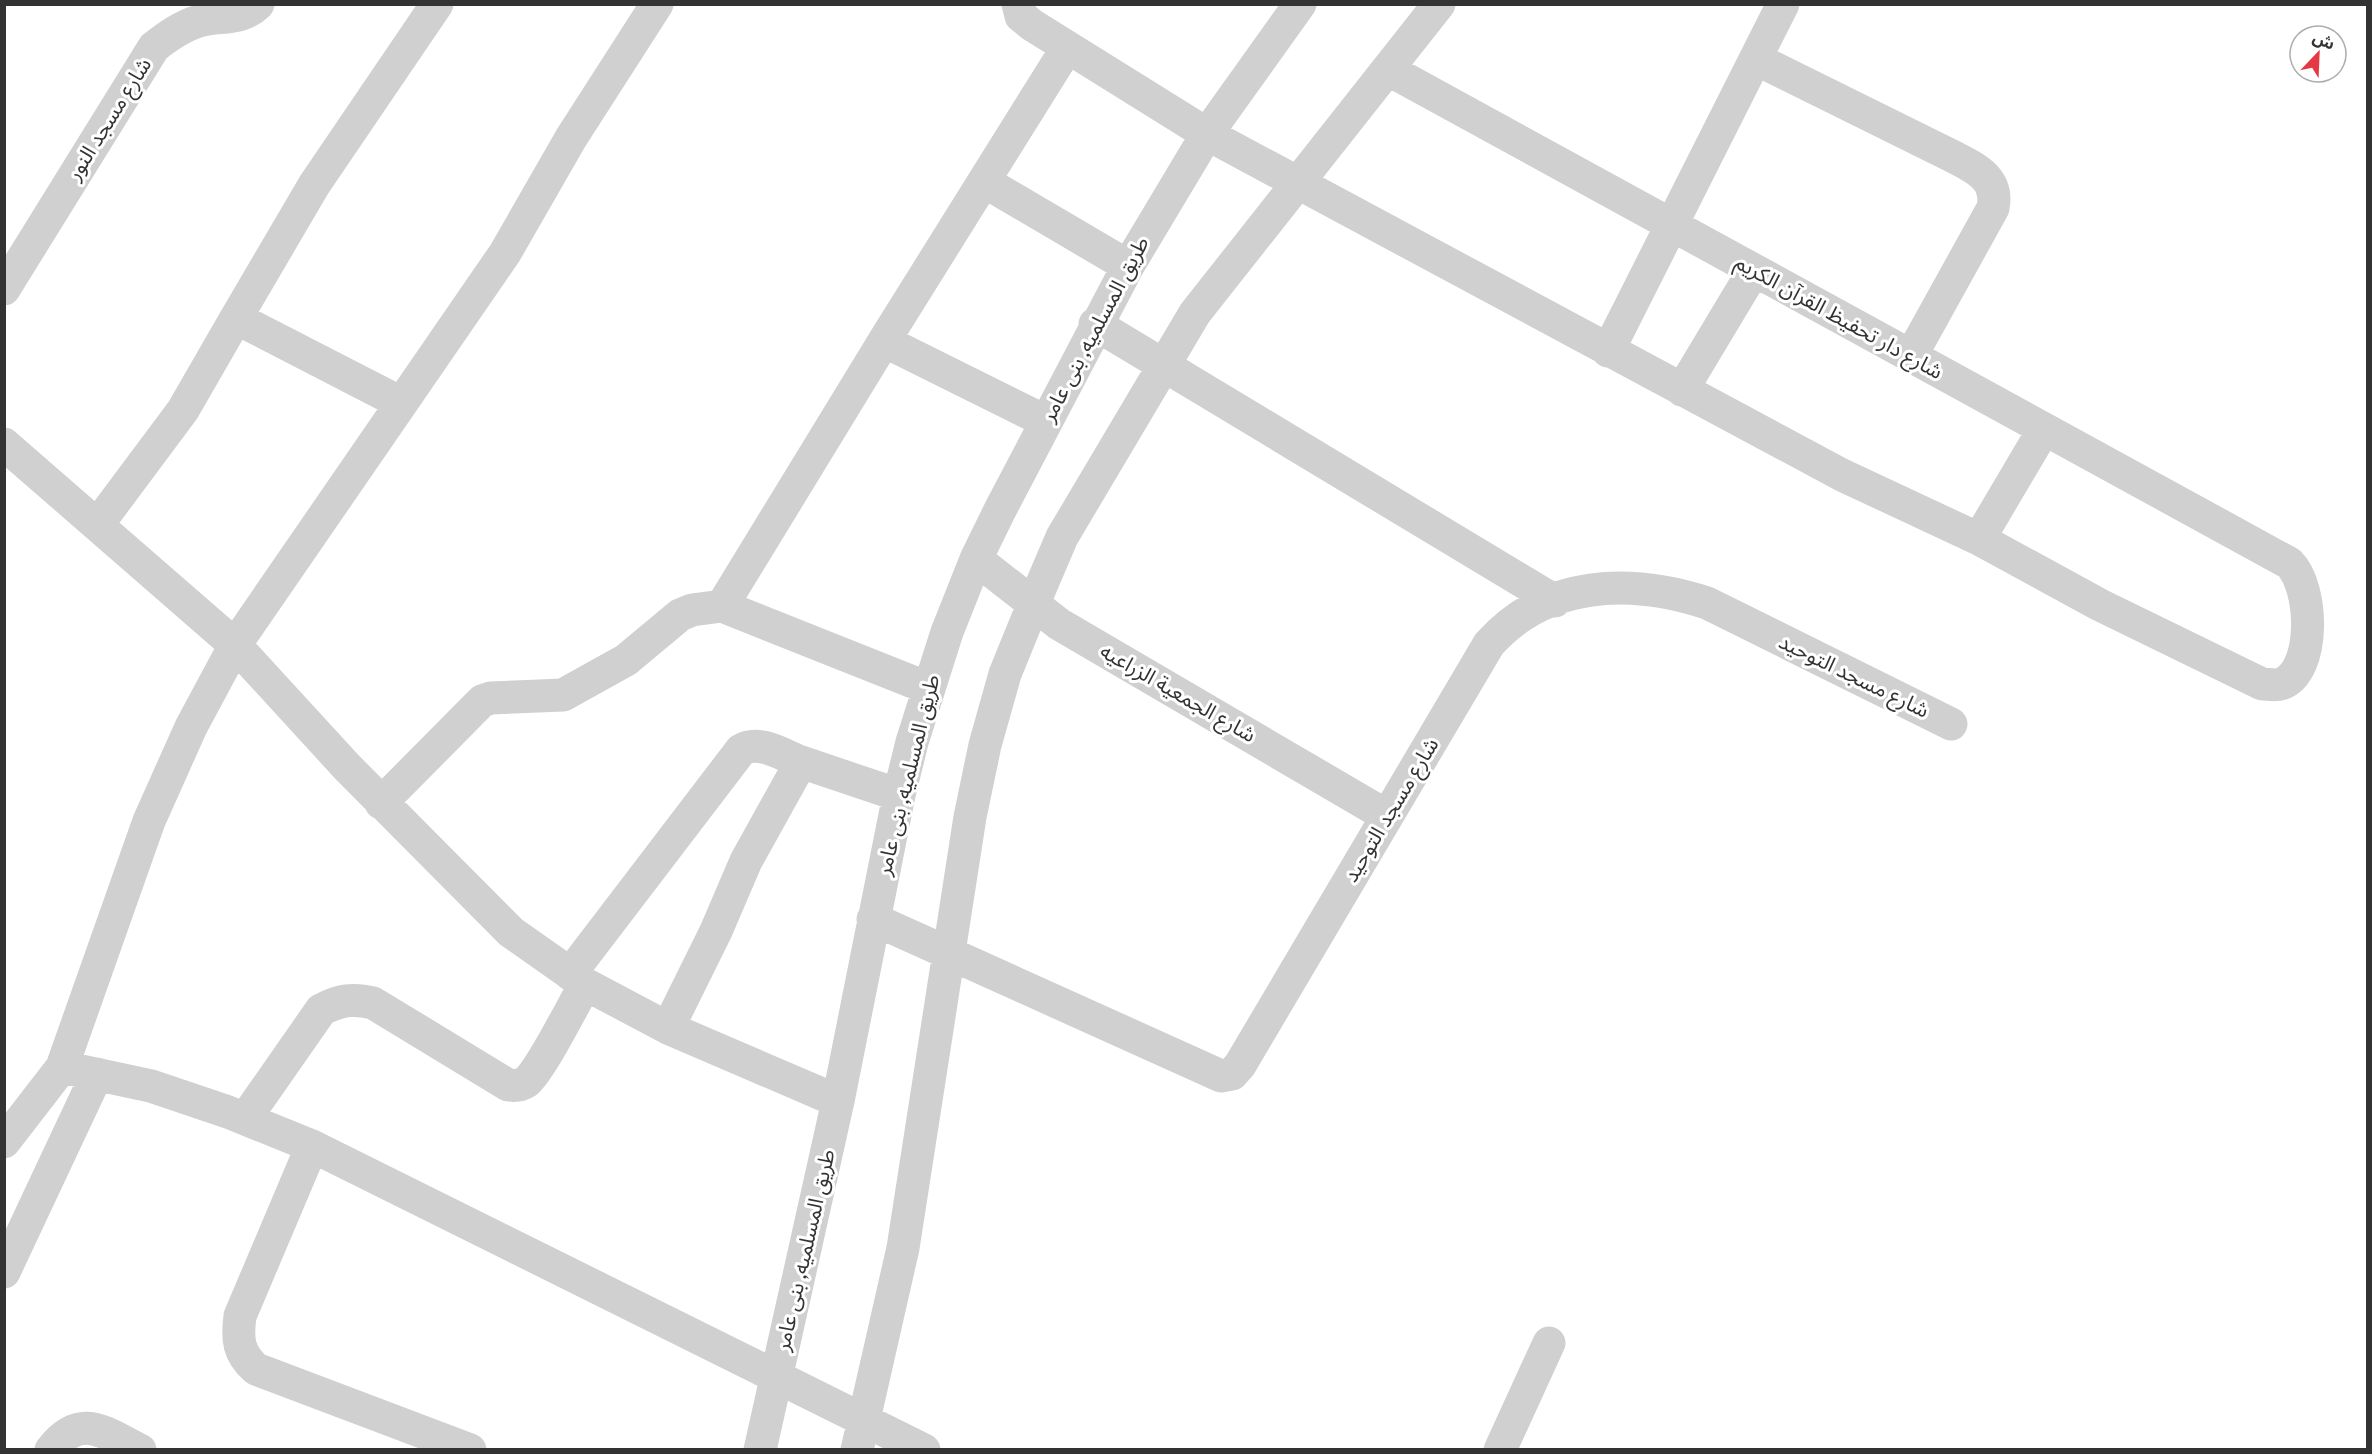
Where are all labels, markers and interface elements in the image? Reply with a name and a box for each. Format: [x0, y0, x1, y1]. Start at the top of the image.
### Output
north arrow [2288, 24, 2348, 84]
text: ش [2309, 29, 2337, 56]
street label: شارع مسجد النور [61, 53, 159, 187]
street label: طريق المسلميه, بنى عامر [1036, 232, 1157, 428]
street label: شارع دار تحفيظ القرآن الكريم [1730, 250, 1947, 387]
street label: شارع مسجد التوحيد [1774, 629, 1933, 725]
street label: شارع الجمعية الزراعيه [1095, 639, 1260, 750]
street label: طريق المسلميه, بنى عامر [871, 672, 947, 880]
street label: شارع مسجد التوحيد [1339, 734, 1446, 888]
street label: طريق المسلميه, بنى عامر [770, 1147, 843, 1355]

